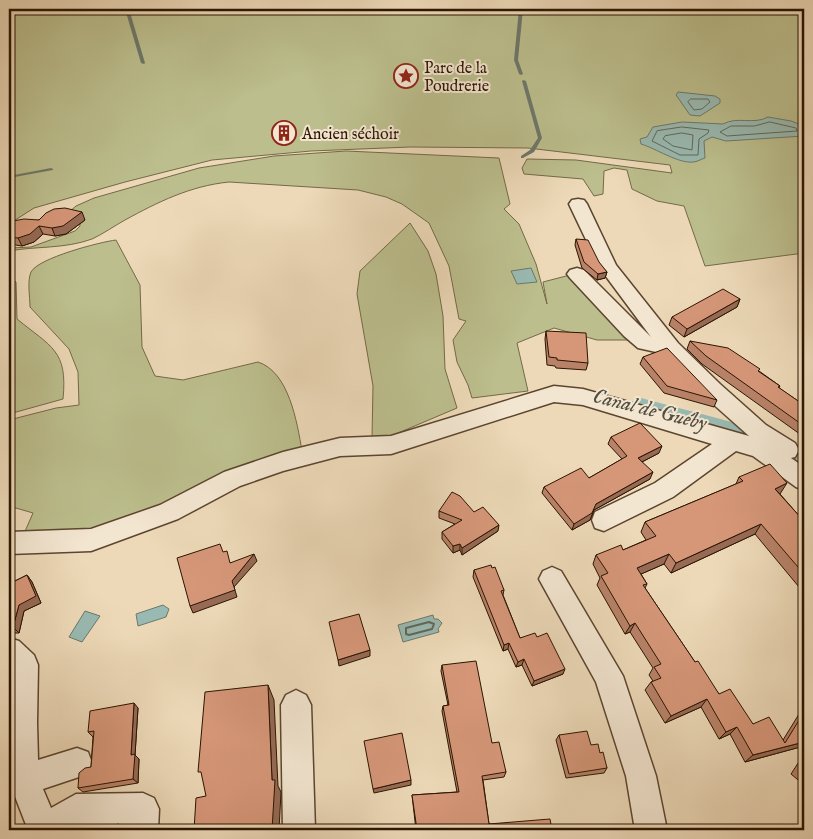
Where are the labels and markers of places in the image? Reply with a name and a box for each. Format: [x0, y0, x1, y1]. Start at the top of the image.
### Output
place label: Parc de la Poudrerie [424, 59, 489, 97]
place icon: Parc de la Poudrerie [393, 63, 419, 89]
building icon: Ancien séchoir [271, 120, 297, 146]
place label: Ancien séchoir [301, 125, 399, 145]

